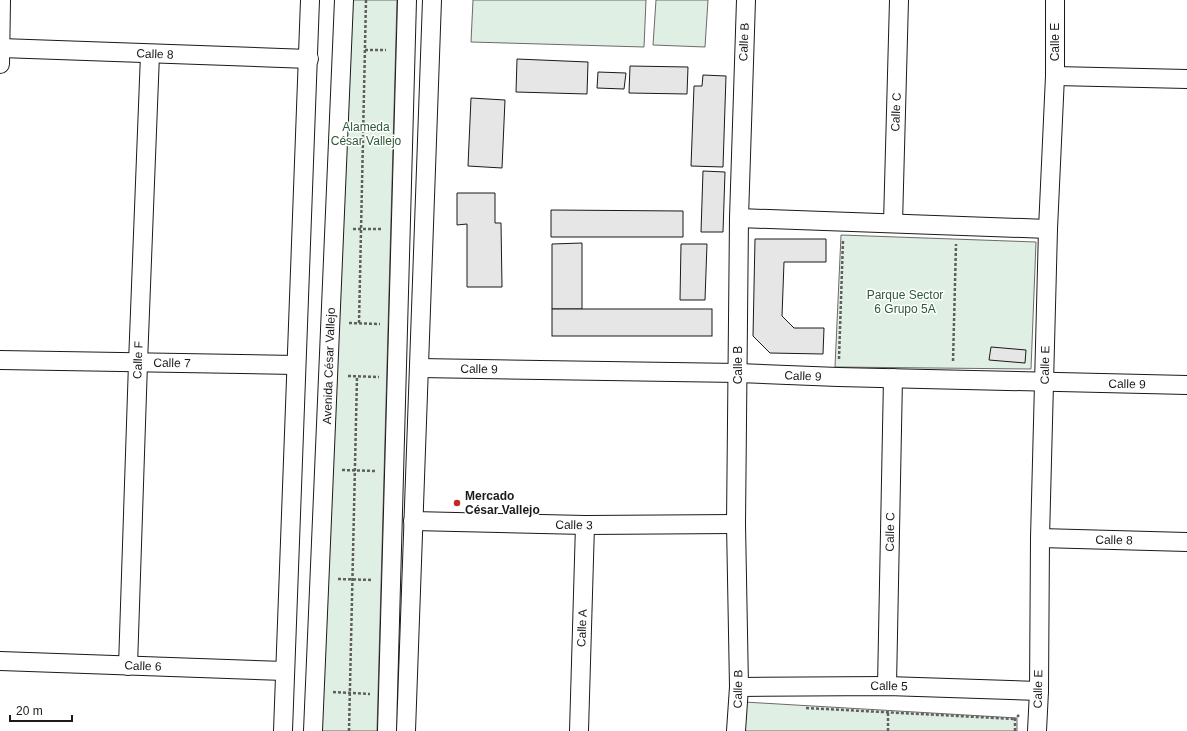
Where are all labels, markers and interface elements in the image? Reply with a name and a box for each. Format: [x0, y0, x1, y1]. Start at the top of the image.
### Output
street label: Calle B [736, 22, 752, 62]
street label: Calle E [1048, 23, 1062, 61]
street label: Calle 8 [136, 46, 174, 62]
street label: Calle C [888, 92, 904, 132]
park label: Alameda César Vallejo [331, 120, 402, 148]
park label: Parque Sector 6 Grupo 5A [867, 288, 943, 316]
street label: Avenida César Vallejo [320, 307, 338, 425]
street label: Calle F [130, 341, 146, 379]
street label: Calle B [731, 346, 745, 384]
street label: Calle E [1038, 346, 1052, 384]
street label: Calle 7 [153, 356, 191, 370]
street label: Calle 9 [460, 362, 498, 376]
street label: Calle 9 [784, 368, 822, 384]
street label: Calle 9 [1108, 377, 1146, 391]
place label: Mercado César Vallejo [465, 489, 540, 517]
marker: Mercado César Vallejo [452, 498, 462, 508]
street label: Calle C [883, 512, 897, 552]
street label: Calle 3 [555, 518, 593, 532]
street label: Calle 8 [1095, 533, 1133, 547]
street label: Calle A [574, 609, 590, 647]
street label: Calle 6 [124, 658, 162, 674]
street label: Calle B [731, 670, 745, 708]
street label: Calle E [1031, 670, 1045, 708]
street label: Calle 5 [870, 679, 908, 693]
scale bar [10, 697, 72, 723]
text: 20 m [16, 704, 43, 718]

